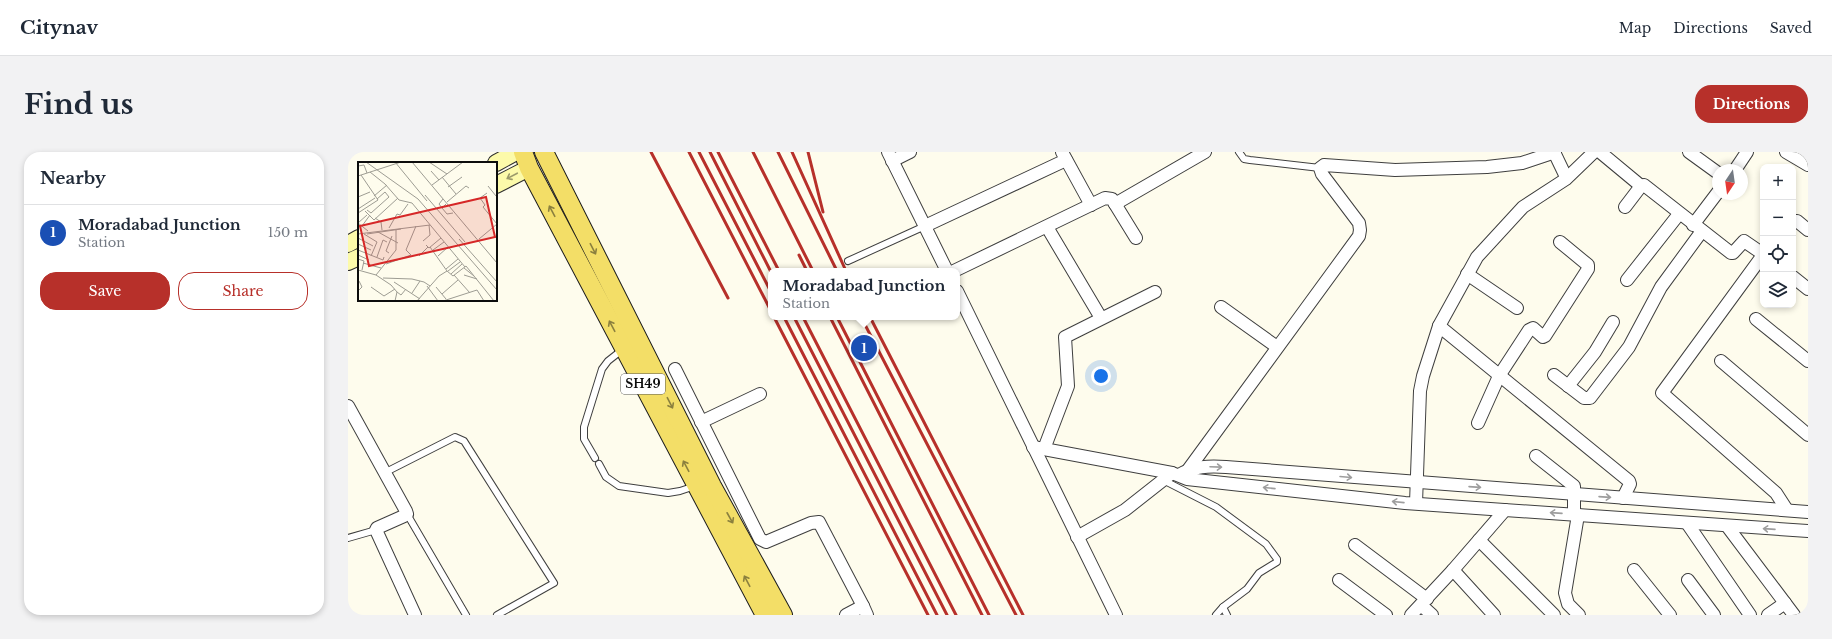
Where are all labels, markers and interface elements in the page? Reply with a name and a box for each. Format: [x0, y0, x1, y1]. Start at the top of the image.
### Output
text: Citynav [20, 16, 98, 39]
text: Map [1619, 19, 1651, 37]
text: Directions [1673, 19, 1748, 37]
text: Saved [1770, 19, 1812, 37]
button: Directions [1695, 85, 1808, 123]
text: Find us [24, 87, 134, 122]
inset map [358, 162, 497, 301]
north arrow [1712, 164, 1748, 200]
map controls [1760, 164, 1796, 308]
button: + [1760, 164, 1796, 200]
text: Nearby [40, 168, 106, 189]
one-way arrow [507, 173, 519, 181]
button: − [1760, 200, 1796, 236]
one-way arrow [547, 205, 555, 217]
text: Moradabad Junction [78, 215, 241, 234]
text: 1 [50, 224, 56, 241]
text: 150 m [268, 224, 308, 241]
text: Station [78, 234, 125, 251]
button: locate [1760, 236, 1796, 272]
one-way arrow [590, 243, 597, 255]
popup [768, 268, 960, 320]
button: Save [40, 272, 170, 310]
button: Share [178, 272, 308, 310]
button: layers [1760, 272, 1796, 308]
text: Moradabad Junction [783, 276, 945, 295]
text: Station [783, 295, 830, 312]
one-way arrow [608, 320, 616, 332]
pin: 1 [851, 333, 877, 363]
your location [1091, 366, 1111, 386]
road number: SH49 [621, 374, 665, 394]
one-way arrow [667, 397, 674, 409]
one-way arrow [682, 460, 689, 472]
one-way arrow [1209, 463, 1222, 471]
one-way arrow [1339, 474, 1352, 481]
one-way arrow [1263, 484, 1276, 492]
one-way arrow [1468, 484, 1481, 491]
one-way arrow [1598, 494, 1611, 501]
one-way arrow [1392, 498, 1405, 506]
one-way arrow [1550, 510, 1563, 517]
one-way arrow [726, 512, 734, 524]
one-way arrow [1763, 525, 1776, 532]
one-way arrow [742, 575, 750, 587]

